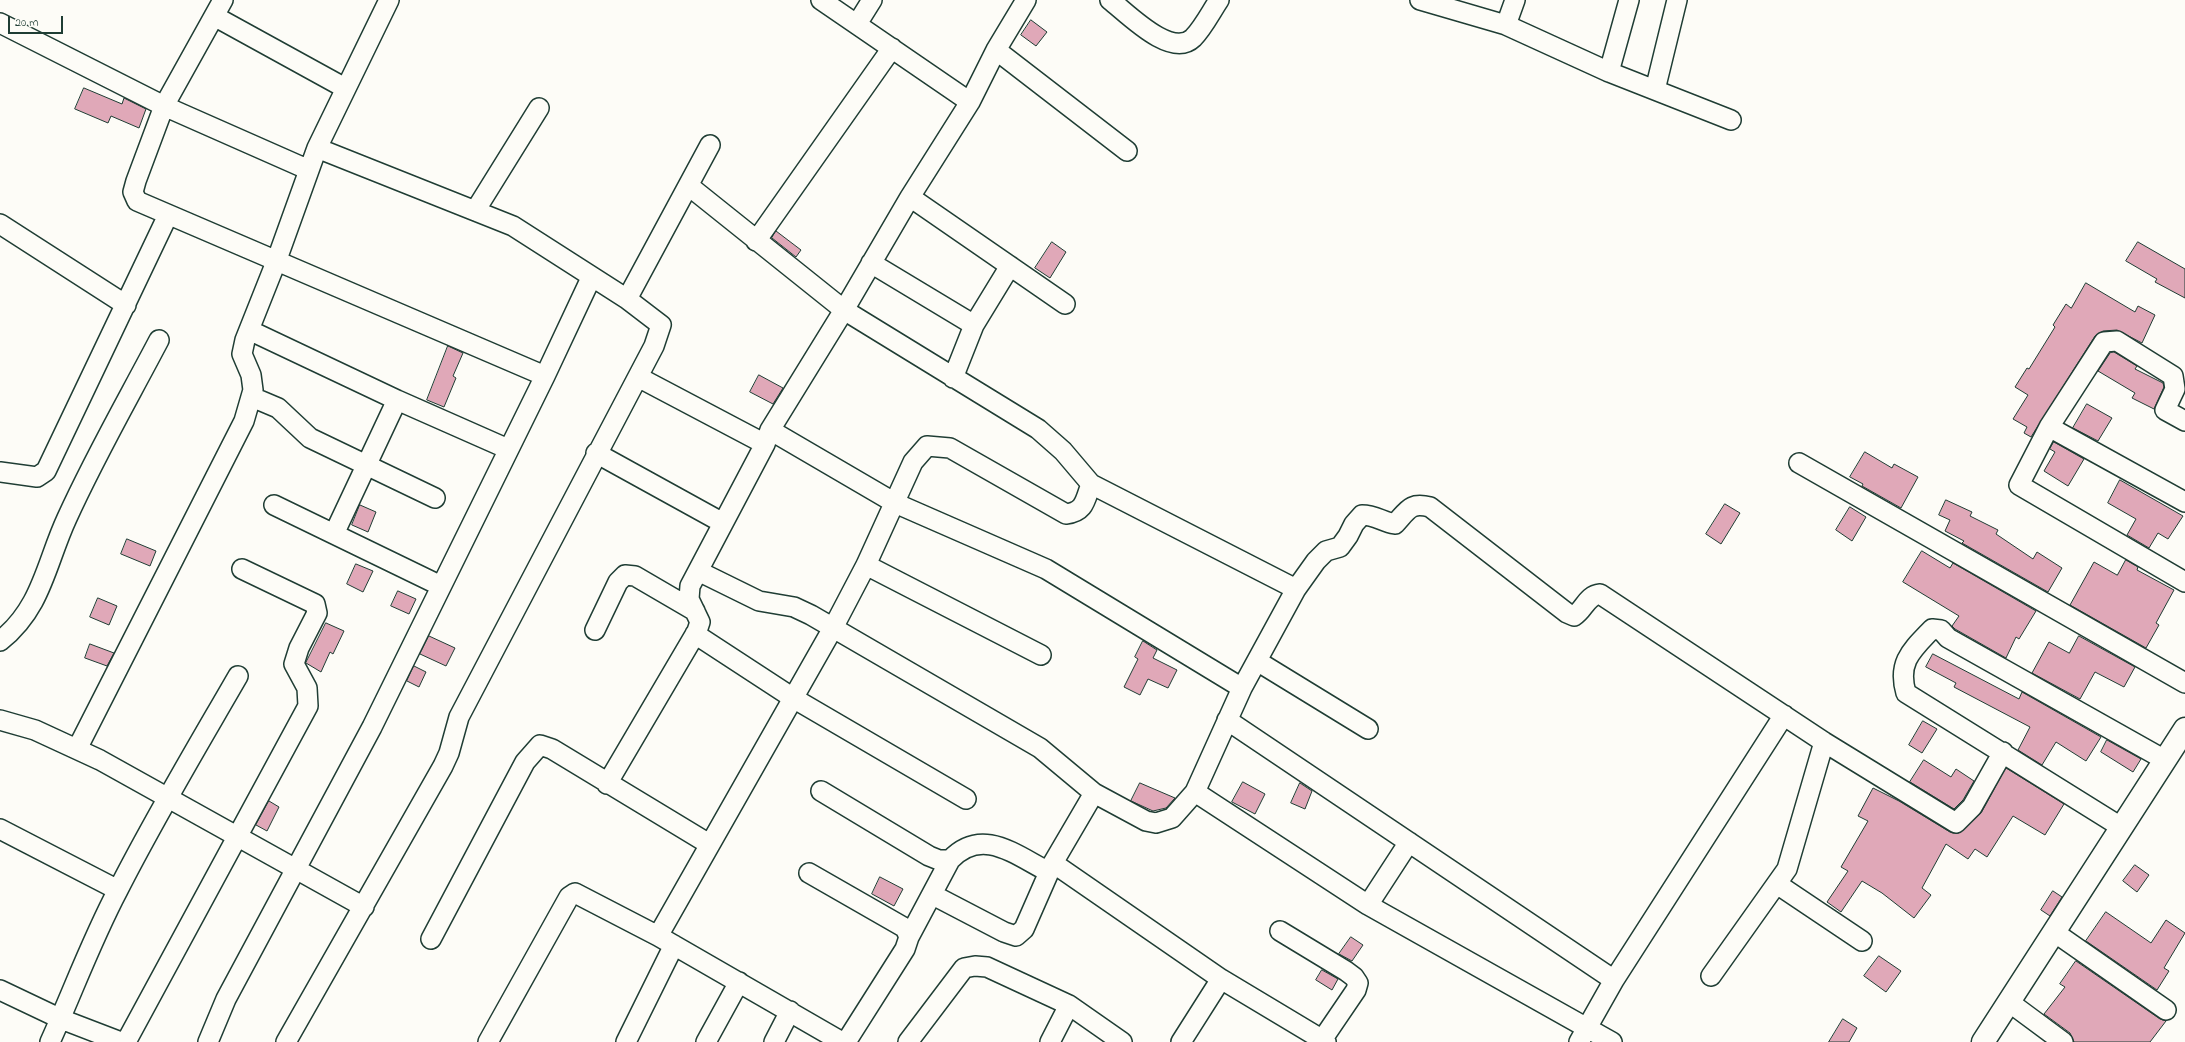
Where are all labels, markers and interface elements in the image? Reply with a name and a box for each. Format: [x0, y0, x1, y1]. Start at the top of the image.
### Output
scale bar [10, 8, 65, 34]
text: 20 m [15, 14, 38, 32]

